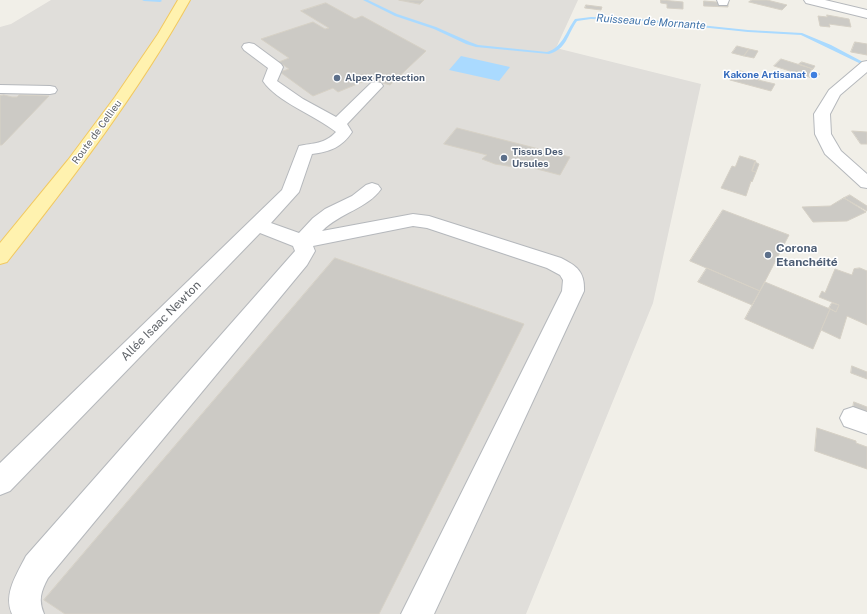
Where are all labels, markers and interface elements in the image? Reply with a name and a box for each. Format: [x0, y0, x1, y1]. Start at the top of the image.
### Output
water label: Ruisseau de Mornante [596, 12, 706, 32]
place label: Kakone Artisanat [723, 69, 806, 81]
marker: Kakone Artisanat [809, 70, 819, 80]
place label: Alpex Protection [345, 72, 425, 84]
marker: Alpex Protection [332, 73, 342, 83]
street label: Route de Cellieu [70, 98, 124, 166]
place label: Tissus Des Ursules [512, 146, 563, 170]
marker: Tissus Des Ursules [499, 153, 509, 163]
place label: Corona Etanchéité [776, 241, 838, 269]
marker: Corona Etanchéité [763, 250, 773, 260]
street label: Allée Isaac Newton [118, 278, 204, 364]

